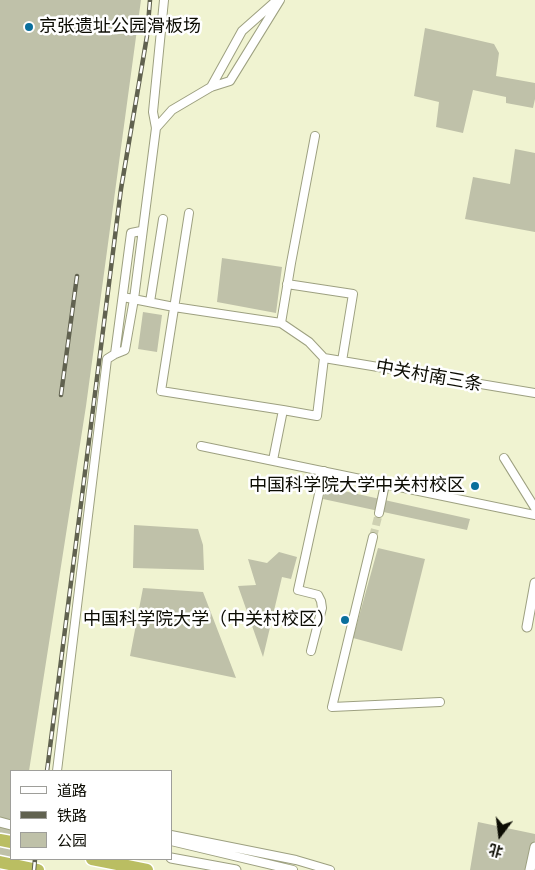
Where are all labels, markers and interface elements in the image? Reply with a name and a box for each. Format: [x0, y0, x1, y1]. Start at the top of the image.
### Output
place label: 京张遗址公园滑板场 [39, 16, 201, 38]
marker: 京张遗址公园滑板场 [23, 21, 35, 33]
street label: 中关村南三条 [374, 356, 484, 396]
place label: 中国科学院大学中关村校区 [249, 475, 465, 497]
marker: 中国科学院大学中关村校区 [469, 480, 481, 492]
place label: 中国科学院大学（中关村校区） [83, 609, 335, 631]
marker: 中国科学院大学（中关村校区） [339, 614, 351, 626]
legend [10, 770, 172, 860]
text: 道路 [57, 784, 87, 799]
text: 铁路 [57, 809, 87, 824]
north arrow [475, 810, 525, 860]
text: 公园 [57, 834, 87, 849]
text: 北 [488, 841, 505, 858]

